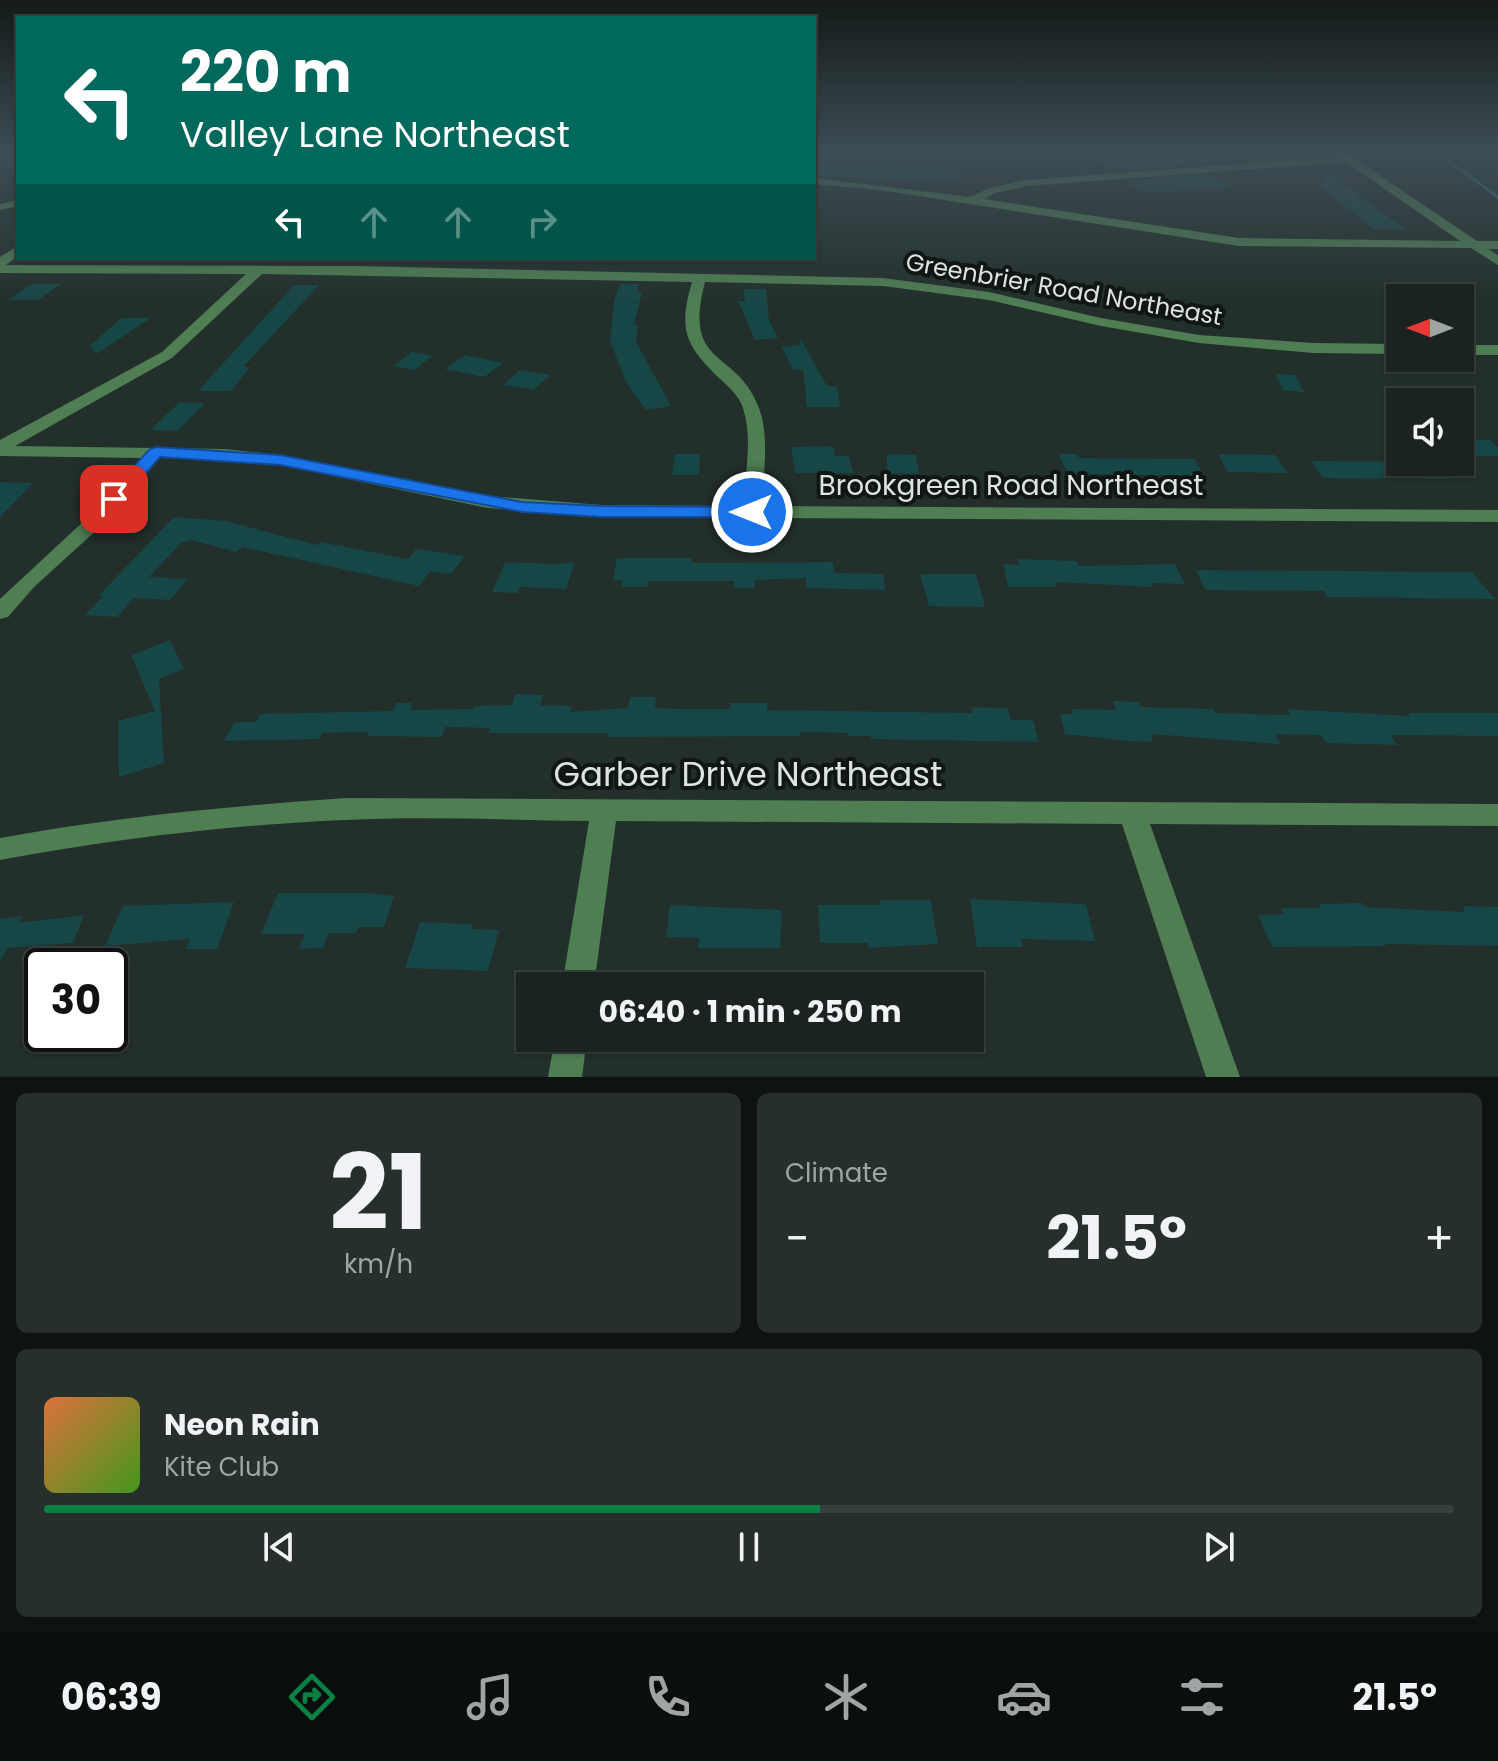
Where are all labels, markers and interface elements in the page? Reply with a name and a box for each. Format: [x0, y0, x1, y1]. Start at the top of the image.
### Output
text: 220 m [180, 33, 352, 112]
icon: left [48, 48, 152, 152]
text: Valley Lane Northeast [180, 109, 570, 160]
icon: left [268, 200, 312, 244]
icon: ahead [352, 200, 396, 244]
icon: ahead [436, 200, 480, 244]
icon: right [520, 200, 564, 244]
street label: Greenbrier Road Northeast [903, 245, 1225, 333]
north arrow [1386, 284, 1474, 372]
map controls [1386, 284, 1474, 476]
button: sound [1386, 388, 1474, 476]
pin [80, 465, 148, 533]
street label: Brookgreen Road Northeast [819, 466, 1203, 505]
position arrow [710, 470, 794, 554]
icon: arrive [92, 477, 136, 521]
street label: Garber Drive Northeast [554, 750, 942, 798]
speed limit sign: 30 [24, 948, 128, 1052]
text: 06:40 · 1 min · 250 m [598, 990, 902, 1033]
text: 21 [329, 1120, 428, 1265]
text: Climate [785, 1155, 888, 1191]
text: 21.5° [1046, 1196, 1187, 1280]
text: − [785, 1208, 809, 1269]
text: + [1424, 1208, 1454, 1269]
text: km/h [344, 1246, 413, 1282]
text: Neon Rain [164, 1403, 320, 1446]
text: Kite Club [164, 1449, 279, 1485]
icon: previous [257, 1525, 301, 1569]
icon: pause [727, 1525, 771, 1569]
icon: next [1197, 1525, 1241, 1569]
icon: directions [284, 1669, 340, 1725]
icon: music [462, 1669, 518, 1725]
icon: phone [640, 1669, 696, 1725]
icon: climate [818, 1669, 874, 1725]
icon: car [996, 1669, 1052, 1725]
icon: filters [1174, 1669, 1230, 1725]
text: 06:39 [61, 1672, 162, 1723]
text: 21.5° [1353, 1672, 1437, 1723]

